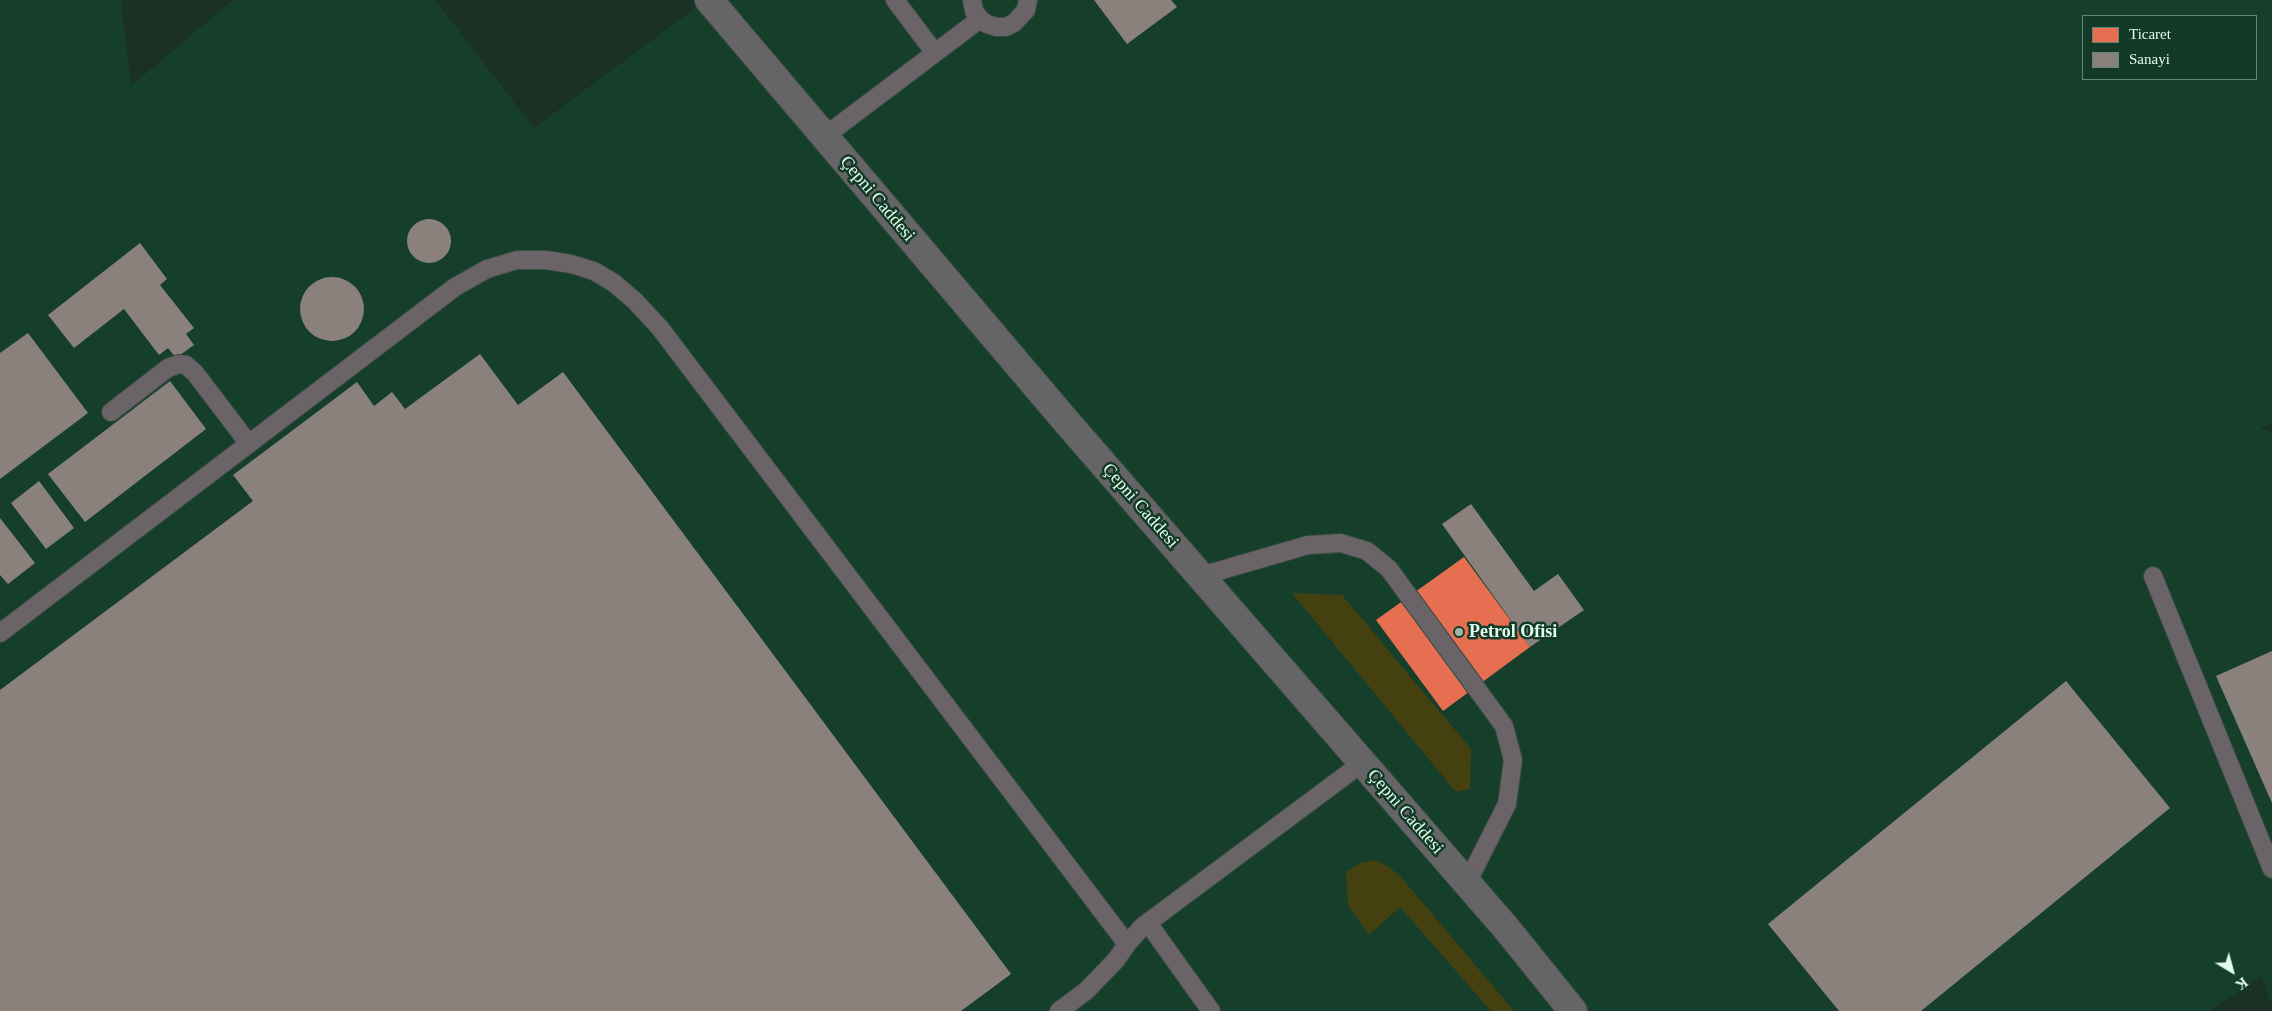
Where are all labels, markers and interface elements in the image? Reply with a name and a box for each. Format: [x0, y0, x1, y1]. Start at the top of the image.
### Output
legend [2082, 15, 2257, 80]
text: Ticaret [2129, 26, 2171, 42]
text: Sanayi [2129, 51, 2170, 67]
street label: Çepni Caddesi [835, 152, 919, 246]
street label: Çepni Caddesi [1097, 459, 1183, 553]
place label: Petrol Ofisi [1469, 621, 1557, 643]
marker: Petrol Ofisi [1453, 626, 1465, 638]
street label: Çepni Caddesi [1362, 765, 1448, 859]
north arrow [2207, 946, 2257, 996]
text: K [2232, 974, 2250, 993]

